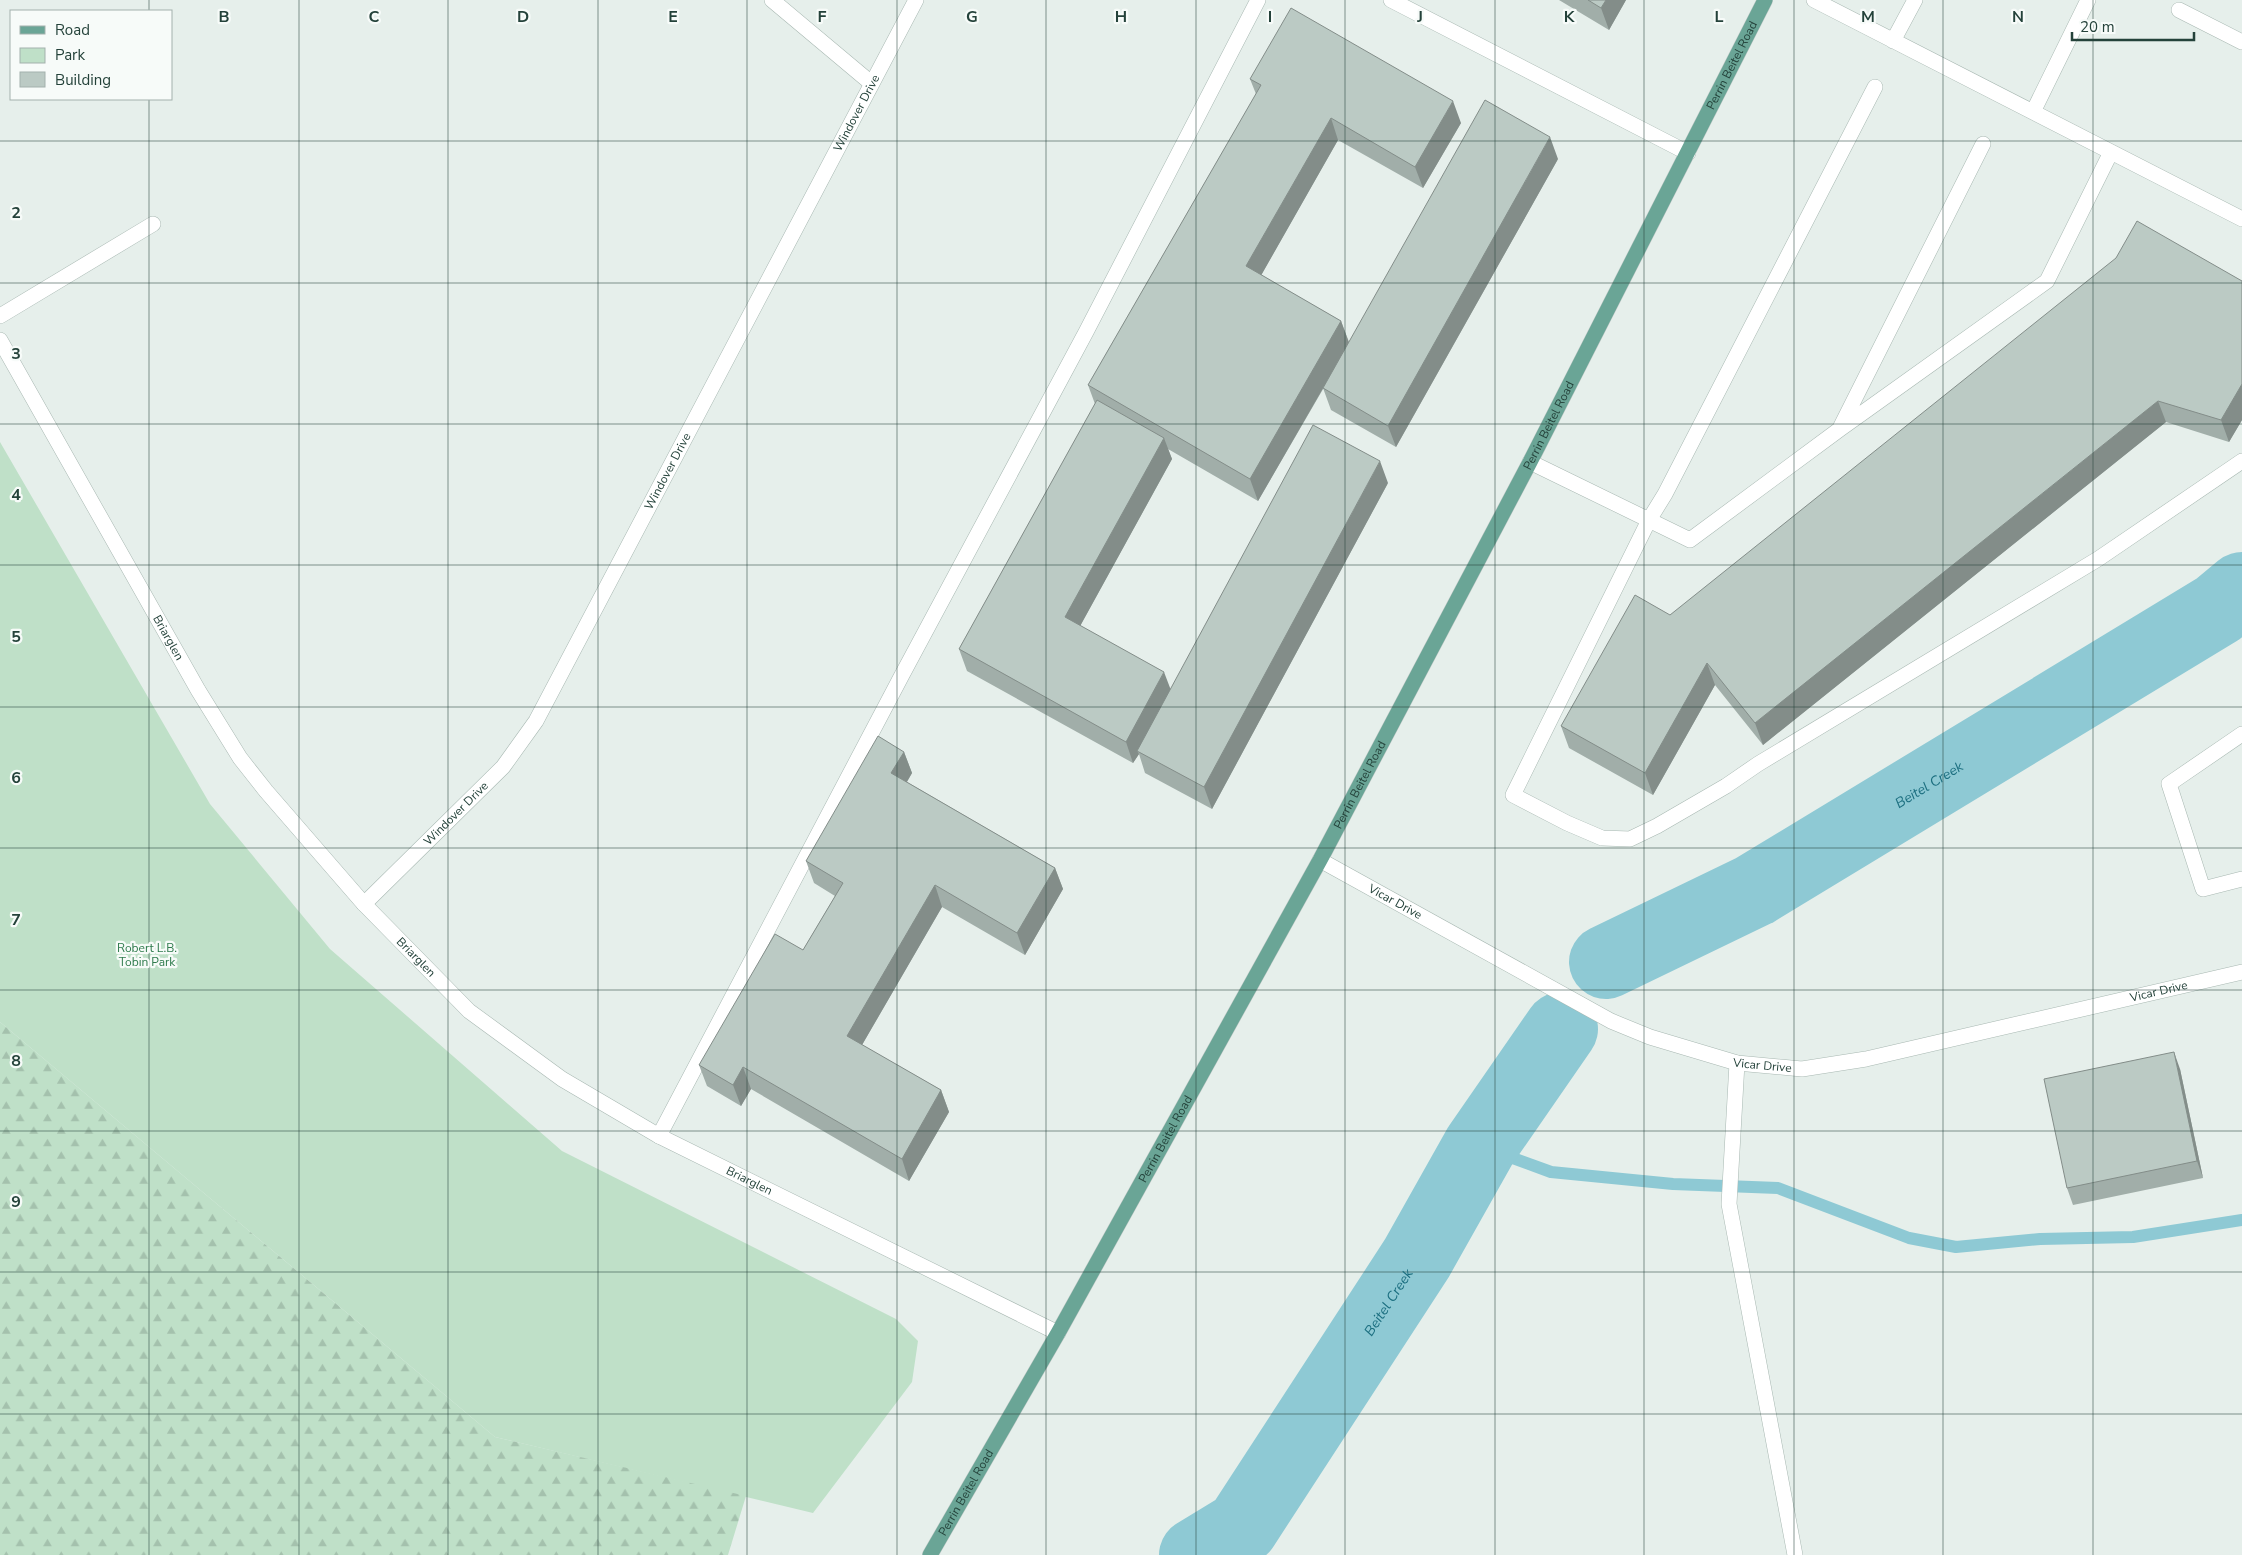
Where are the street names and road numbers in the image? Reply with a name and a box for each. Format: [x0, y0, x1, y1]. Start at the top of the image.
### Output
street label: Perrin Beitel Road [1703, 18, 1761, 112]
street label: Windover Drive [830, 72, 883, 154]
street label: Perrin Beitel Road [1519, 378, 1578, 473]
street label: Windover Drive [641, 430, 694, 513]
street label: Briarglen [149, 612, 188, 663]
street label: Perrin Beitel Road [1330, 738, 1390, 832]
street label: Windover Drive [420, 778, 492, 849]
street label: Vicar Drive [1365, 880, 1425, 923]
street label: Briarglen [393, 934, 439, 980]
street label: Vicar Drive [2127, 977, 2189, 1006]
street label: Vicar Drive [1731, 1055, 1792, 1076]
street label: Perrin Beitel Road [1135, 1093, 1196, 1186]
street label: Briarglen [724, 1162, 775, 1199]
street label: Perrin Beitel Road [935, 1446, 997, 1539]

